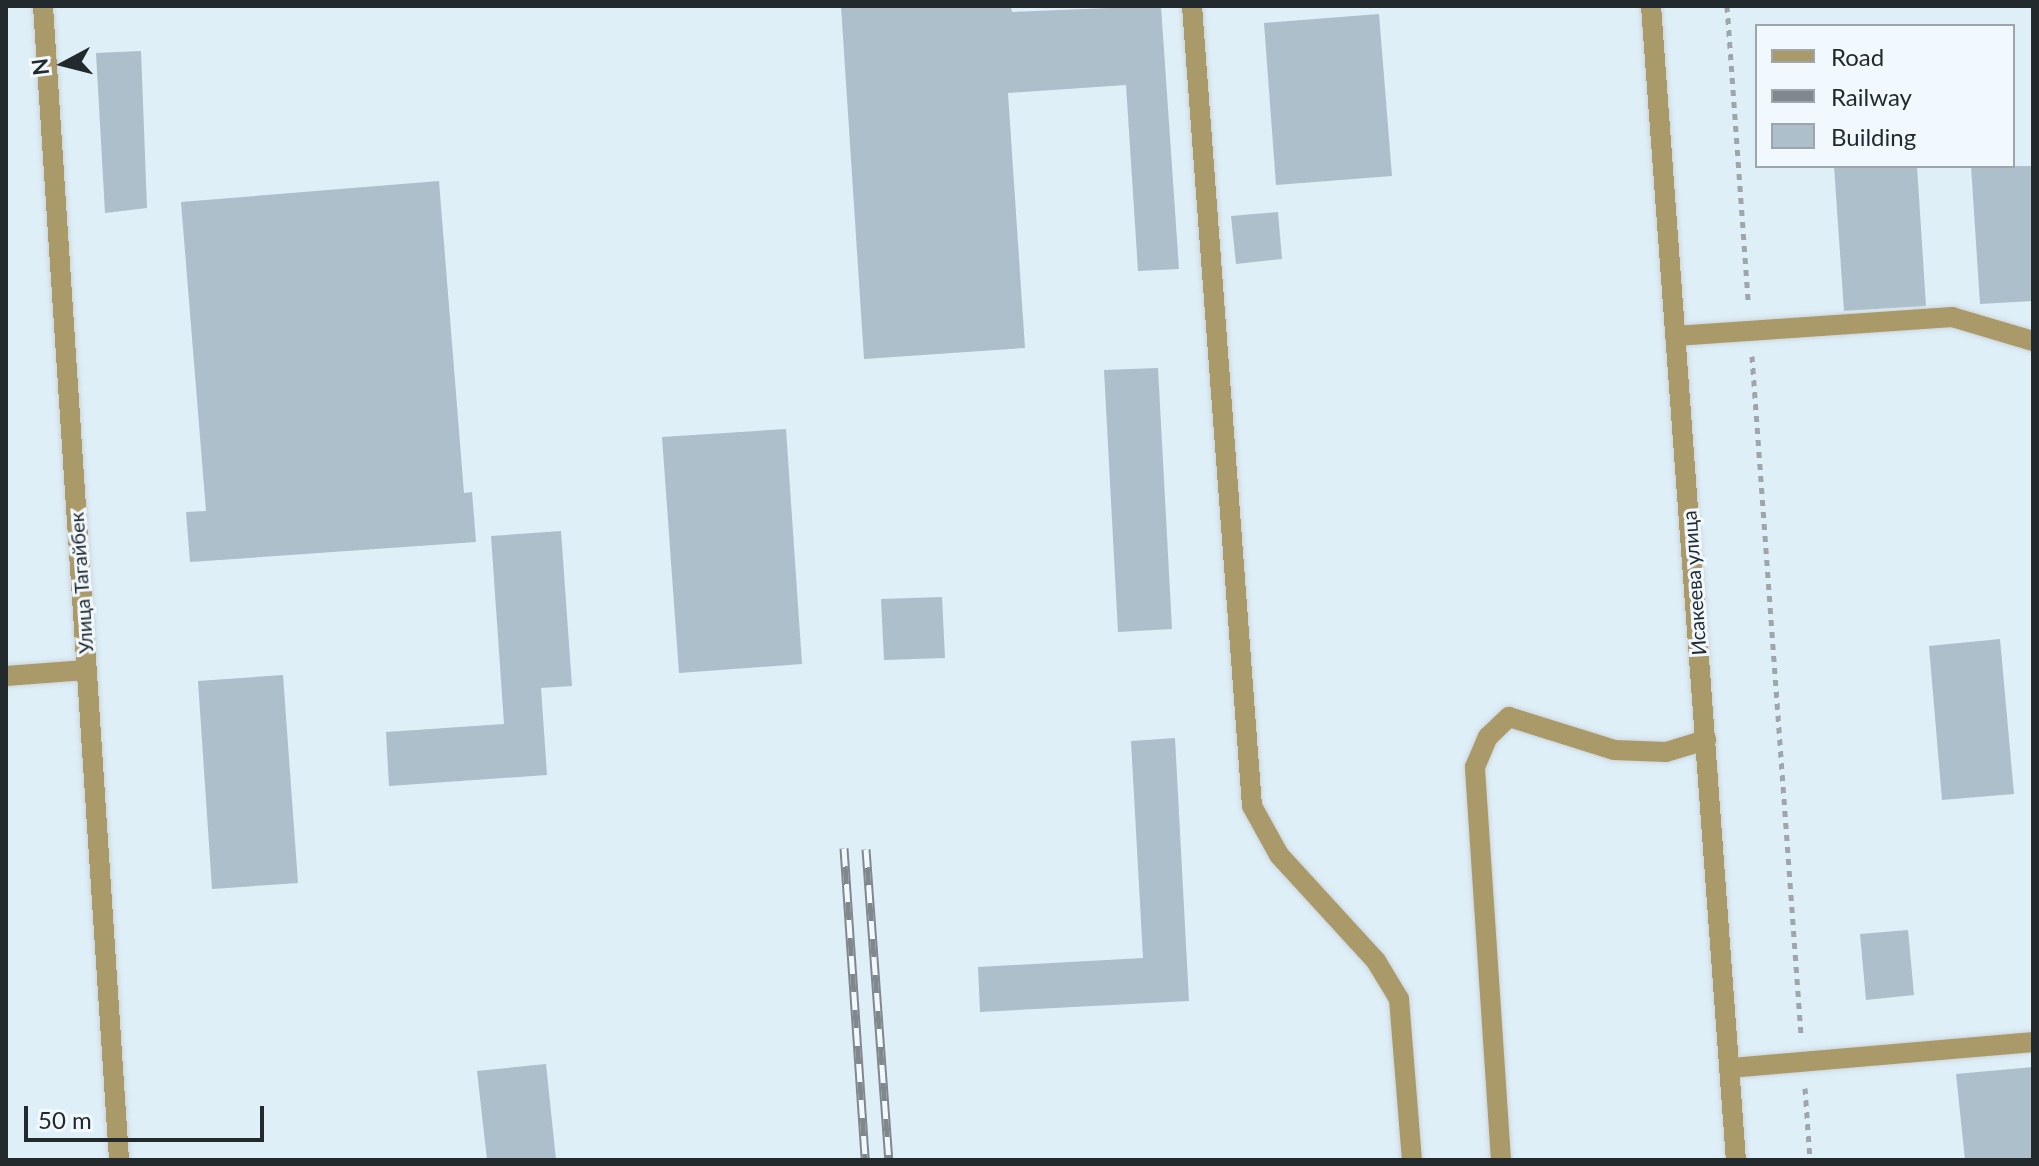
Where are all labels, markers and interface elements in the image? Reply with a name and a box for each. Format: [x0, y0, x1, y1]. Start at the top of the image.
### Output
north arrow [24, 24, 104, 104]
legend [1755, 24, 2015, 168]
text: Road [1831, 42, 1884, 71]
text: N [25, 57, 54, 77]
text: Railway [1831, 82, 1912, 111]
text: Building [1831, 122, 1916, 151]
street label: Исакеева улица [1677, 510, 1711, 656]
street label: Улица Тагайбек [64, 511, 98, 655]
scale bar [28, 1090, 268, 1140]
text: 50 m [38, 1105, 92, 1134]

